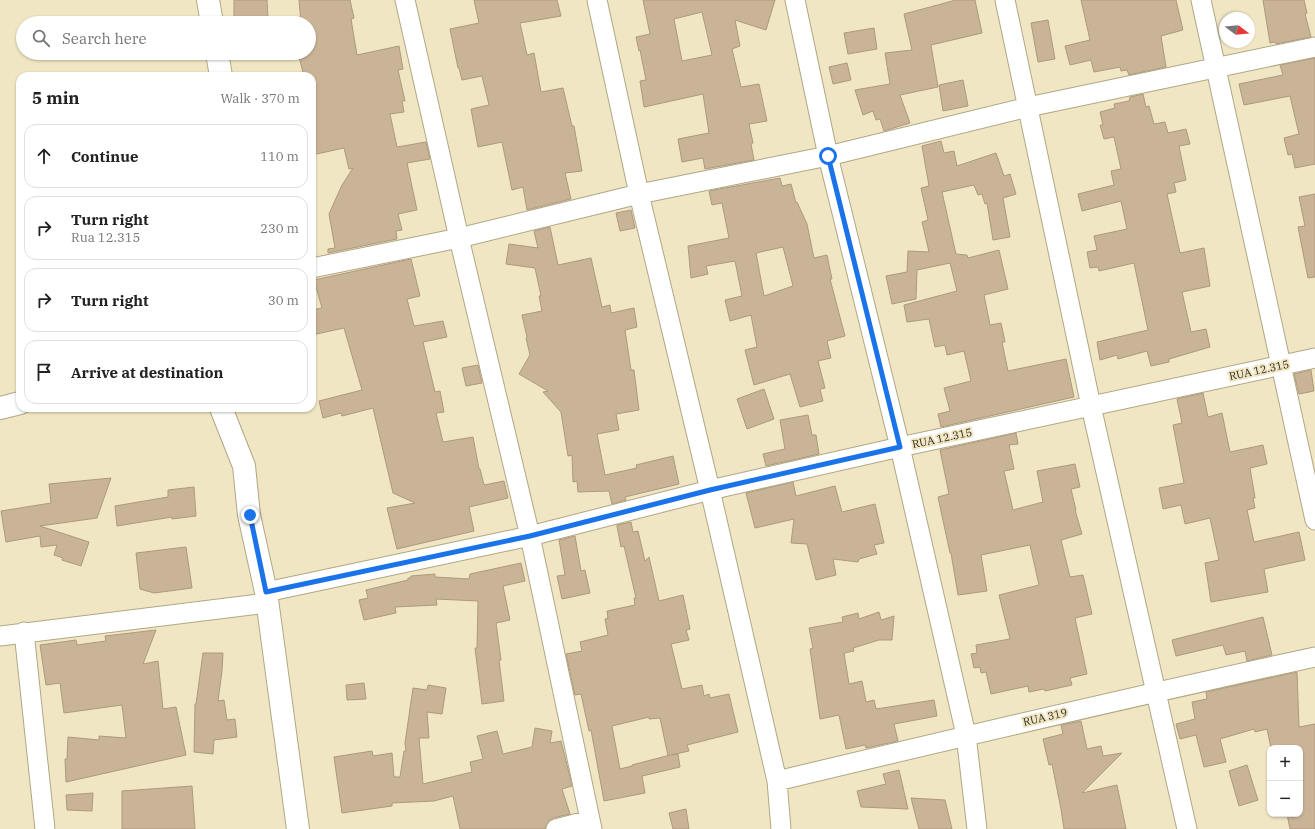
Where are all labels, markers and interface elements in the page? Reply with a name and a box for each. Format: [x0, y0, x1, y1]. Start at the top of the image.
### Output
north arrow [1219, 12, 1255, 48]
search box [16, 16, 316, 60]
icon: search [30, 27, 52, 49]
text: Search here [62, 29, 147, 48]
text: 5 min [32, 87, 80, 109]
text: Walk · 370 m [221, 90, 300, 107]
icon: ahead [33, 145, 55, 167]
text: Continue [71, 147, 138, 166]
route start [819, 147, 837, 165]
text: 110 m [260, 148, 299, 165]
text: Turn right [71, 210, 149, 229]
icon: right [33, 217, 55, 239]
text: 230 m [260, 220, 299, 237]
text: Rua 12.315 [71, 229, 140, 246]
icon: right [33, 289, 55, 311]
text: Turn right [71, 291, 149, 310]
text: 30 m [268, 292, 299, 309]
street label: RUA 12.315 [1228, 357, 1290, 383]
icon: arrive [33, 361, 55, 383]
text: Arrive at destination [71, 363, 223, 382]
street label: RUA 12.315 [911, 425, 973, 451]
route end [241, 506, 259, 524]
street label: RUA 319 [1022, 705, 1068, 729]
map controls [1267, 745, 1303, 817]
button: + [1267, 745, 1303, 781]
button: − [1267, 781, 1303, 817]

